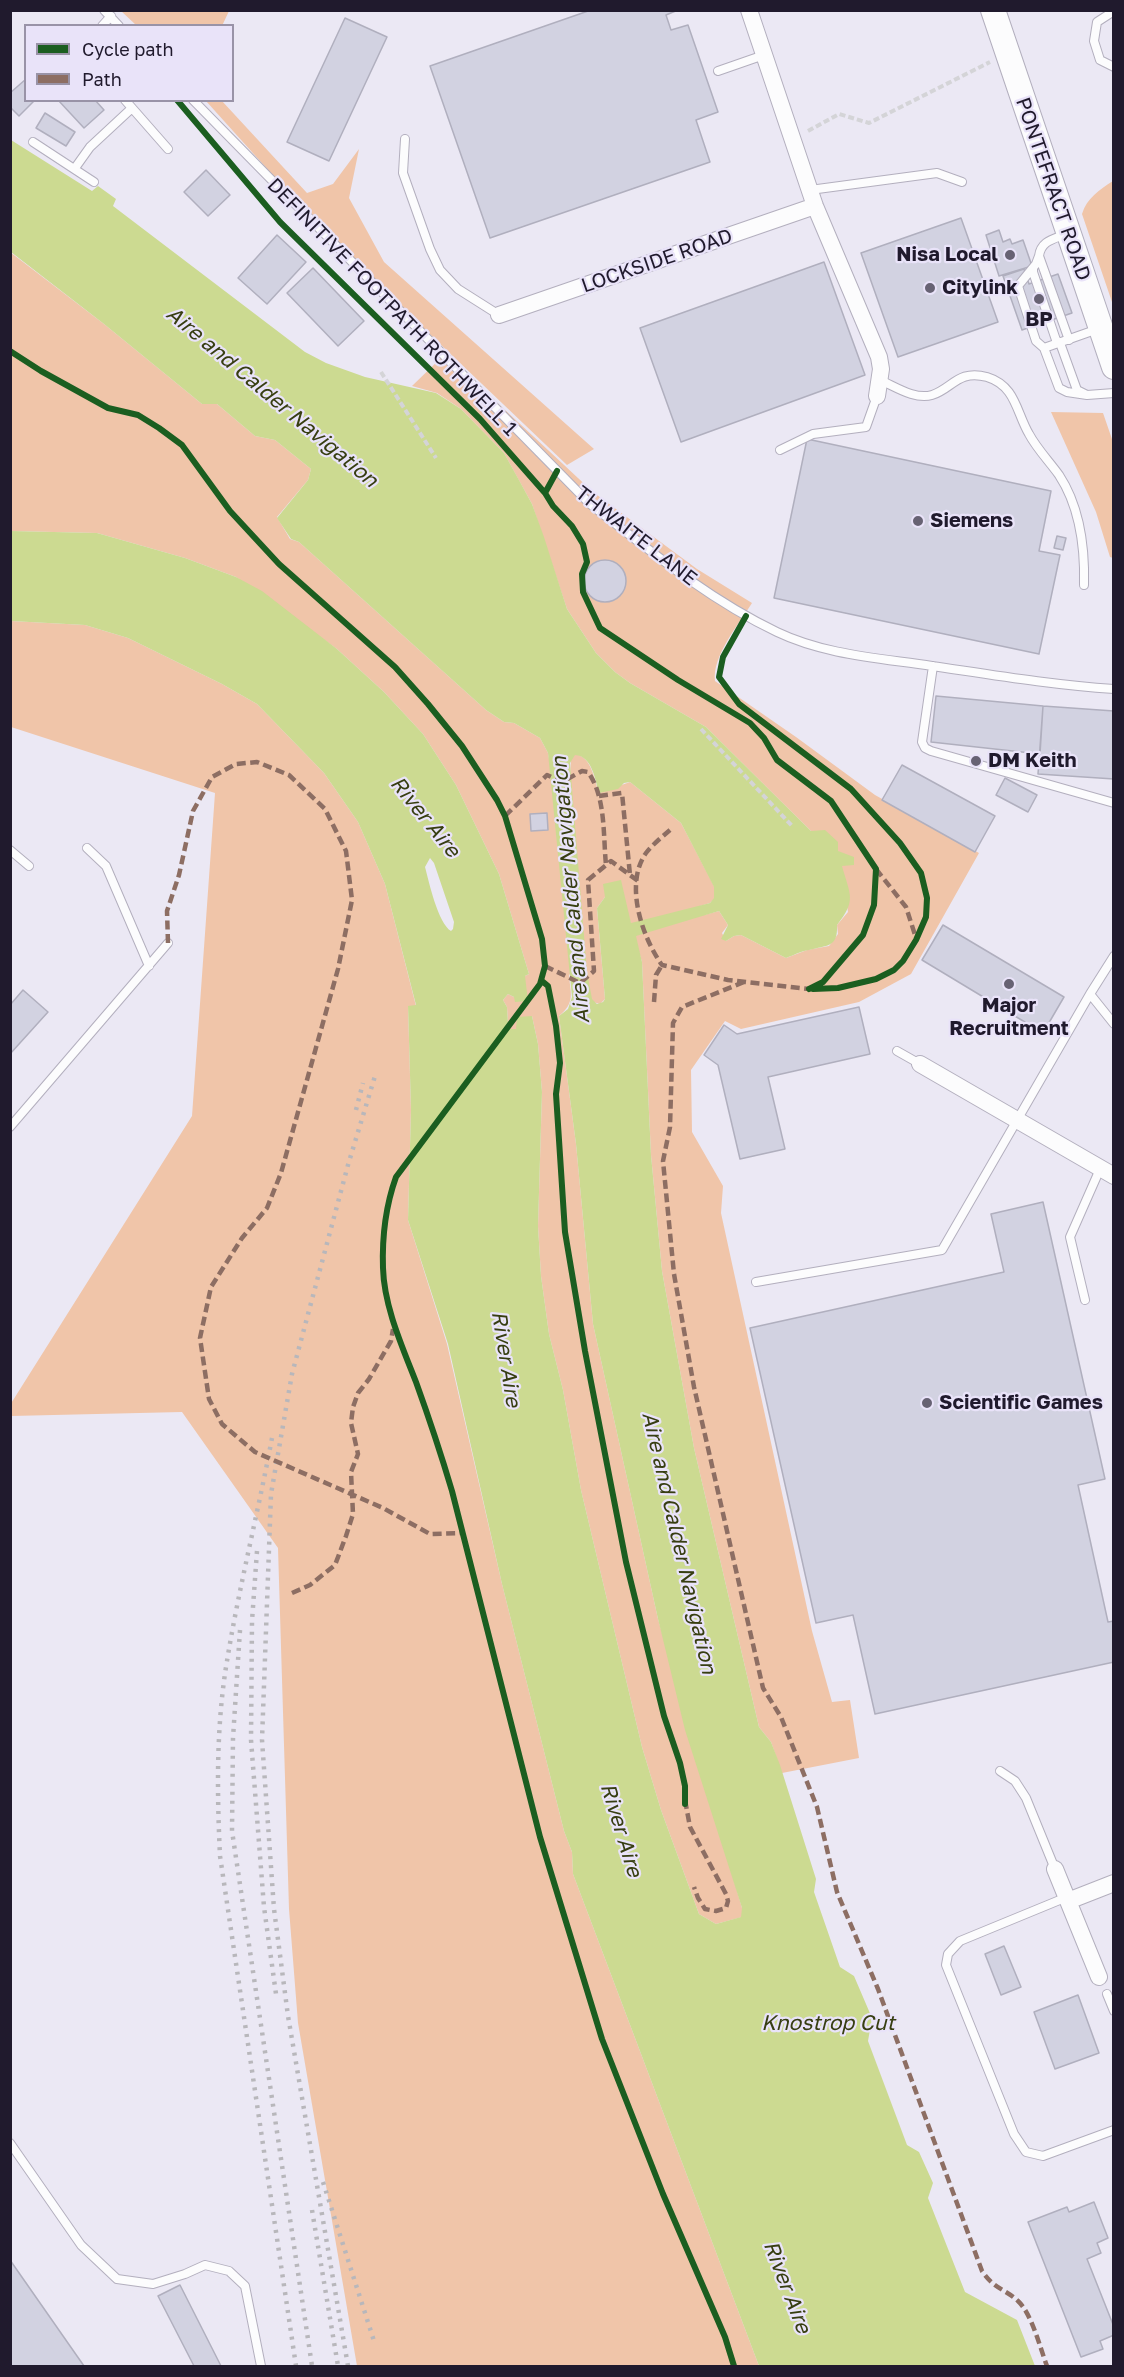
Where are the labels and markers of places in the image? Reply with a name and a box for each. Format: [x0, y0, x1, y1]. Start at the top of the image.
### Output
place label: Nisa Local [896, 243, 998, 267]
marker: Nisa Local [1003, 248, 1017, 262]
place label: Citylink [942, 276, 1018, 300]
marker: Citylink [923, 281, 937, 295]
marker: BP [1032, 292, 1046, 306]
place label: BP [1025, 308, 1053, 332]
place label: Siemens [930, 509, 1013, 533]
marker: Siemens [911, 514, 925, 528]
place label: DM Keith [988, 749, 1077, 773]
marker: DM Keith [969, 754, 983, 768]
marker: Major Recruitment [1002, 977, 1016, 991]
place label: Major Recruitment [949, 994, 1069, 1041]
place label: Scientific Games [939, 1391, 1103, 1415]
marker: Scientific Games [920, 1396, 934, 1410]

